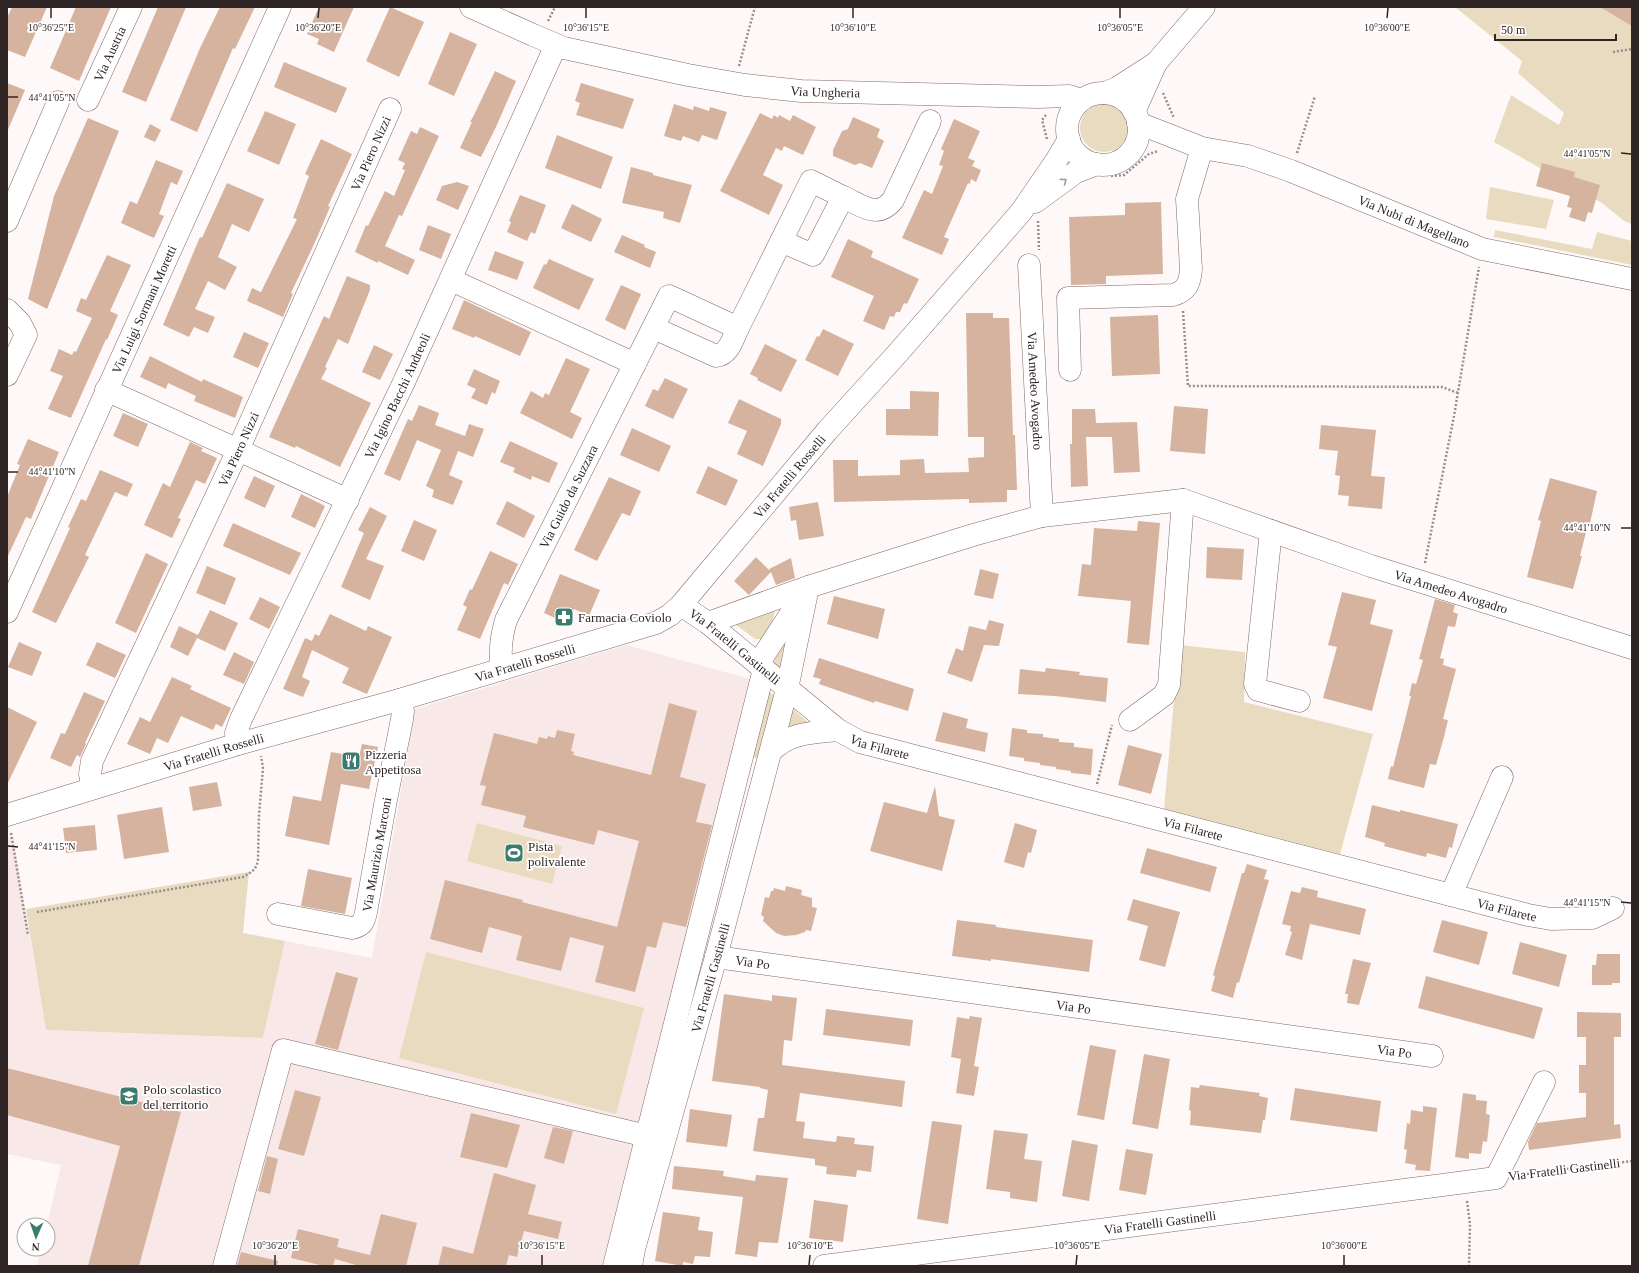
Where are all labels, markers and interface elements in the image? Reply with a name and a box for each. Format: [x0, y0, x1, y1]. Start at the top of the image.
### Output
scale bar [1495, 16, 1616, 42]
text: 10°36'25"E [28, 22, 74, 33]
text: 10°36'20"E [295, 22, 341, 33]
text: 10°36'15"E [563, 22, 609, 33]
text: 10°36'10"E [830, 22, 876, 33]
text: 10°36'05"E [1097, 22, 1143, 33]
text: 10°36'00"E [1364, 22, 1410, 33]
text: 50 m [1501, 23, 1526, 37]
street label: Via Austria [91, 24, 129, 84]
street label: Via Ungheria [790, 83, 860, 100]
text: 44°41'05"N [28, 92, 76, 103]
street label: Via Piero Nizzi [348, 113, 394, 193]
text: 44°41'05"N [1563, 148, 1611, 159]
one-way arrow [1059, 179, 1066, 186]
street label: Via Nubi di Magellano [1356, 192, 1472, 251]
street label: Via Luigi Sormani Moretti [109, 243, 180, 376]
street label: Via Igino Bacchi Andreoli [361, 330, 433, 461]
street label: Via Amedeo Avogadro [1024, 331, 1046, 450]
street label: Via Piero Nizzi [215, 409, 262, 489]
street label: Via Fratelli Rosselli [750, 432, 829, 521]
street label: Via Guido da Suzzara [536, 442, 601, 551]
text: 44°41'10"N [28, 466, 76, 477]
text: 44°41'10"N [1563, 522, 1611, 533]
street label: Via Amedeo Avogadro [1392, 567, 1510, 617]
pharmacy icon: Farmacia Coviolo [553, 606, 575, 628]
street label: Via Fratelli Gastinelli [686, 606, 784, 688]
place label: Farmacia Coviolo [578, 610, 672, 625]
street label: Via Fratelli Rosselli [473, 641, 577, 685]
street label: Via Fratelli Rosselli [162, 730, 266, 774]
street label: Via Filarete [847, 731, 911, 762]
place label: Pizzeria Appetitosa [365, 747, 422, 777]
restaurant icon: Pizzeria Appetitosa [340, 750, 362, 772]
street label: Via Maurizio Marconi [359, 795, 394, 913]
street label: Via Filarete [1162, 814, 1225, 844]
place label: Pista polivalente [528, 839, 586, 869]
text: 44°41'15"N [28, 841, 76, 852]
sports icon: Pista polivalente [503, 842, 525, 864]
street label: Via Filarete [1475, 895, 1538, 924]
text: 44°41'15"N [1563, 897, 1611, 908]
street label: Via Fratelli Gastinelli [688, 921, 733, 1034]
street label: Via Po [734, 953, 771, 972]
street label: Via Po [1055, 997, 1092, 1017]
street label: Via Po [1376, 1041, 1413, 1061]
place label: Polo scolastico del territorio [143, 1082, 221, 1112]
school or university icon: Polo scolastico del territorio [118, 1085, 140, 1107]
street label: Via Fratelli Gastinelli [1507, 1155, 1621, 1184]
street label: Via Fratelli Gastinelli [1103, 1208, 1217, 1237]
north arrow [16, 1217, 56, 1257]
text: 10°36'20"E [252, 1240, 298, 1251]
text: 10°36'15"E [519, 1240, 565, 1251]
text: 10°36'10"E [787, 1240, 833, 1251]
text: 10°36'05"E [1054, 1240, 1100, 1251]
text: 10°36'00"E [1321, 1240, 1367, 1251]
text: N [31, 1241, 40, 1253]

